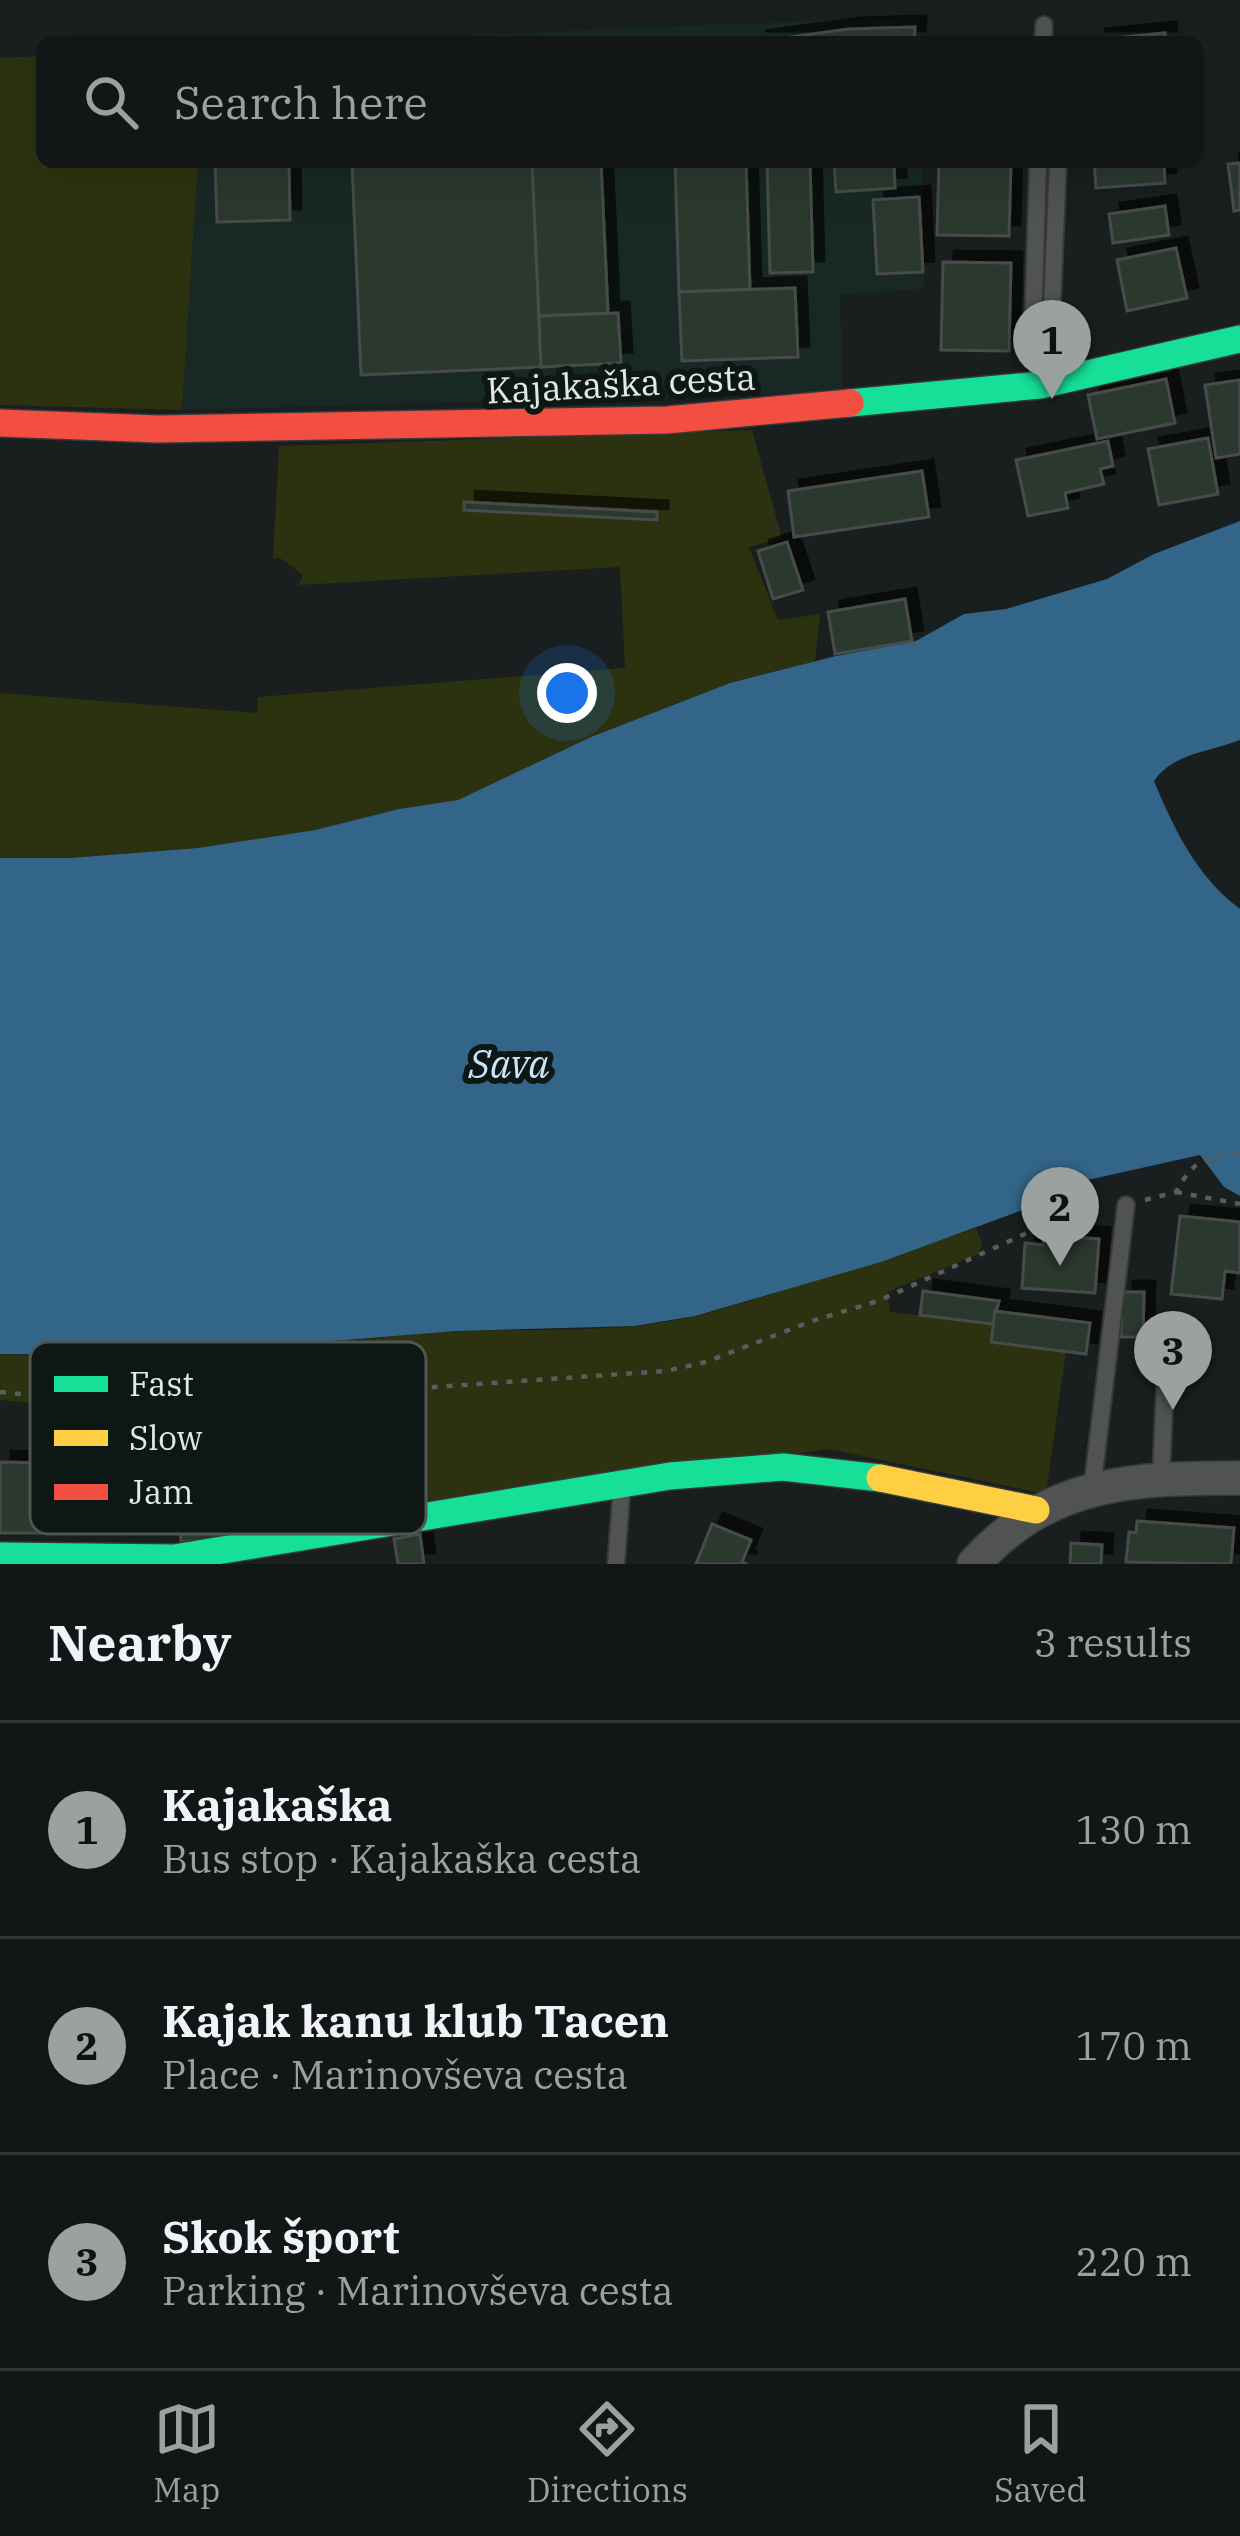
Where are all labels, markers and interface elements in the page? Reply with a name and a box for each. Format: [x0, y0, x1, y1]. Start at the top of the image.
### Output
search box [36, 36, 1204, 168]
icon: search [78, 69, 144, 135]
text: Search here [174, 73, 428, 131]
pin: 1 [1013, 300, 1091, 399]
street label: Kajakaška cesta [485, 352, 757, 414]
your location [537, 663, 597, 723]
water label: Sava [468, 1038, 549, 1089]
pin: 2 [1021, 1167, 1099, 1266]
pin: 3 [1134, 1311, 1212, 1410]
legend [30, 1342, 426, 1534]
text: Fast [129, 1362, 194, 1405]
text: Slow [129, 1416, 203, 1459]
text: Jam [129, 1470, 193, 1513]
text: Nearby [48, 1609, 232, 1675]
text: 3 results [1034, 1617, 1192, 1668]
text: Kajakaška [162, 1775, 392, 1833]
text: 1 [75, 1804, 99, 1855]
text: 130 m [1076, 1804, 1192, 1855]
text: Bus stop · Kajakaška cesta [162, 1833, 641, 1884]
text: Kajak kanu klub Tacen [162, 1991, 669, 2049]
text: 2 [75, 2020, 99, 2071]
text: 170 m [1076, 2020, 1192, 2071]
text: Place · Marinovševa cesta [162, 2049, 628, 2100]
text: Skok šport [162, 2207, 400, 2265]
text: 3 [75, 2236, 99, 2287]
text: 220 m [1076, 2236, 1192, 2287]
text: Parking · Marinovševa cesta [162, 2265, 674, 2316]
tab: Map [153, 2396, 220, 2511]
tab: Directions [527, 2396, 688, 2511]
tab: Saved [994, 2396, 1087, 2511]

